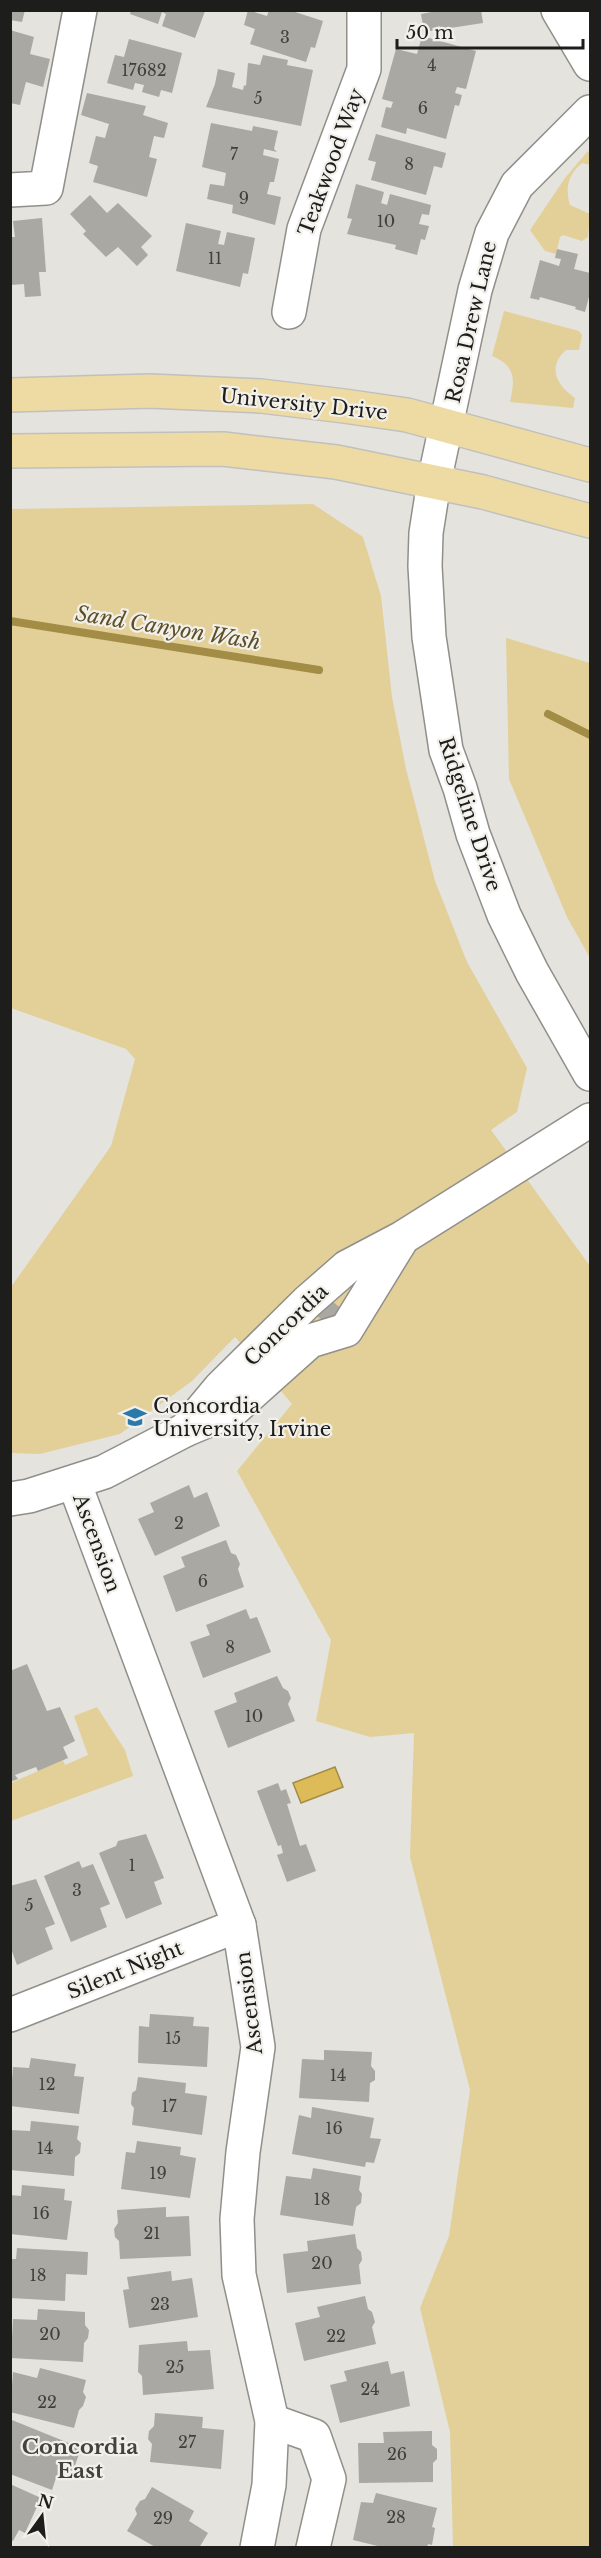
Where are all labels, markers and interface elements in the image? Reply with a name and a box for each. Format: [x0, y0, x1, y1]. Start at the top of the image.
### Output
scale bar [397, 12, 583, 50]
text: 50 m [406, 22, 454, 44]
house number: 3 [280, 27, 290, 47]
house number: 4 [427, 55, 437, 75]
house number: 17682 [121, 60, 167, 80]
street label: Teakwood Way [293, 85, 369, 239]
house number: 5 [253, 88, 263, 108]
house number: 6 [418, 98, 428, 118]
house number: 7 [230, 144, 239, 164]
house number: 8 [404, 154, 414, 174]
house number: 9 [239, 188, 249, 208]
house number: 10 [377, 211, 395, 231]
street label: Rosa Drew Lane [441, 239, 501, 405]
house number: 11 [208, 248, 222, 268]
street label: University Drive [219, 383, 389, 425]
water label: Sand Canyon Wash [74, 601, 262, 655]
street label: Ridgeline Drive [434, 734, 506, 894]
street label: Concordia [239, 1278, 334, 1371]
place label: Concordia University, Irvine [153, 1394, 331, 1441]
school or university icon: Concordia University, Irvine [122, 1404, 148, 1430]
street label: Ascension [68, 1489, 126, 1596]
house number: 2 [174, 1513, 184, 1533]
house number: 6 [198, 1571, 208, 1591]
house number: 8 [225, 1637, 235, 1657]
house number: 10 [245, 1706, 263, 1726]
house number: 1 [128, 1855, 136, 1875]
house number: 3 [72, 1880, 82, 1900]
house number: 5 [24, 1895, 34, 1915]
street label: Silent Night [64, 1936, 187, 2004]
street label: Ascension [231, 1950, 267, 2057]
house number: 15 [165, 2028, 181, 2048]
house number: 14 [330, 2065, 346, 2085]
house number: 12 [39, 2074, 56, 2094]
house number: 17 [161, 2096, 178, 2116]
house number: 16 [325, 2118, 343, 2138]
house number: 14 [37, 2138, 53, 2158]
house number: 19 [149, 2163, 167, 2183]
house number: 18 [314, 2189, 330, 2209]
house number: 16 [32, 2203, 50, 2223]
house number: 21 [144, 2223, 161, 2243]
house number: 20 [311, 2253, 333, 2273]
house number: 18 [30, 2265, 46, 2285]
house number: 23 [150, 2294, 170, 2314]
house number: 20 [39, 2324, 61, 2344]
house number: 22 [326, 2326, 346, 2346]
house number: 25 [166, 2357, 184, 2377]
house number: 24 [360, 2379, 380, 2399]
house number: 22 [37, 2392, 57, 2412]
house number: 27 [178, 2432, 197, 2452]
district label: Concordia East [22, 2434, 138, 2484]
house number: 26 [387, 2444, 407, 2464]
north arrow [12, 2486, 72, 2546]
text: N [36, 2490, 56, 2513]
house number: 28 [386, 2507, 406, 2527]
house number: 29 [153, 2508, 173, 2528]

